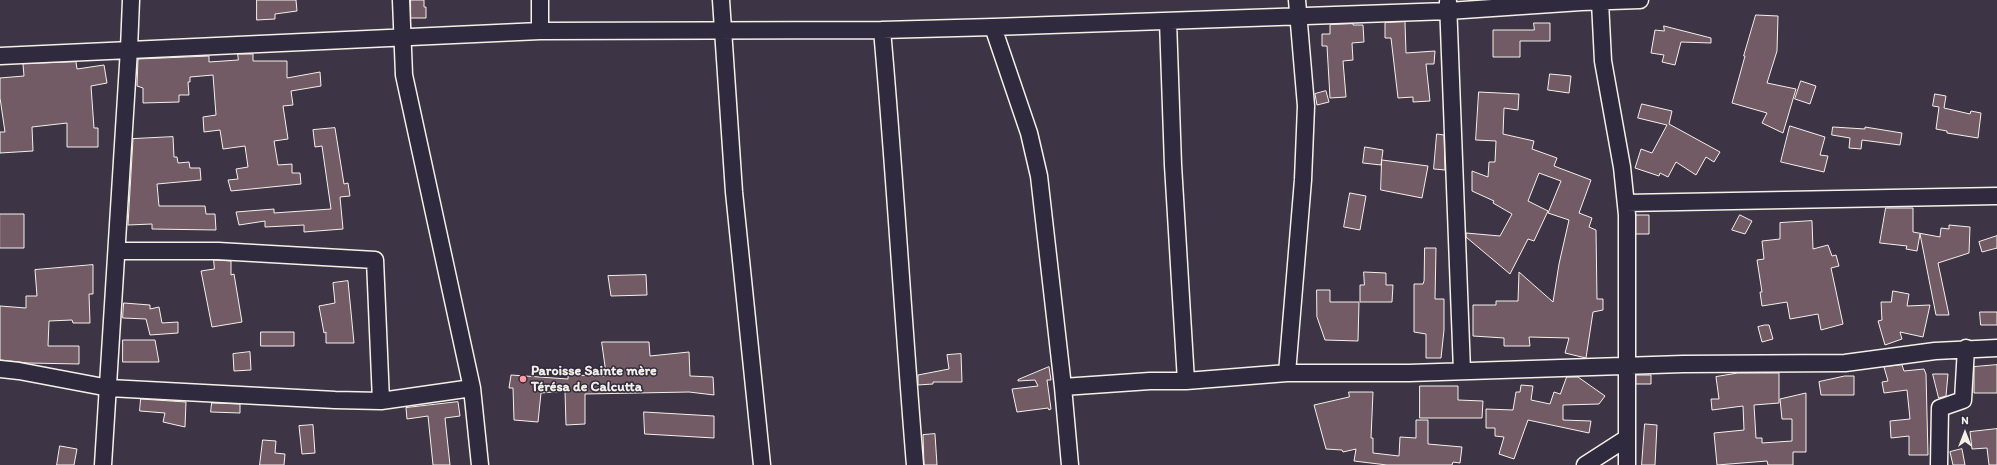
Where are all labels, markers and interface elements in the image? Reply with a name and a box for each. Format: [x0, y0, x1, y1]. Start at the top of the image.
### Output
place label: Paroisse Sainte mère Térésa de Calcutta [531, 363, 657, 396]
marker: Paroisse Sainte mère Térésa de Calcutta [518, 374, 528, 384]
north arrow [1945, 413, 1985, 453]
text: N [1961, 414, 1969, 427]

